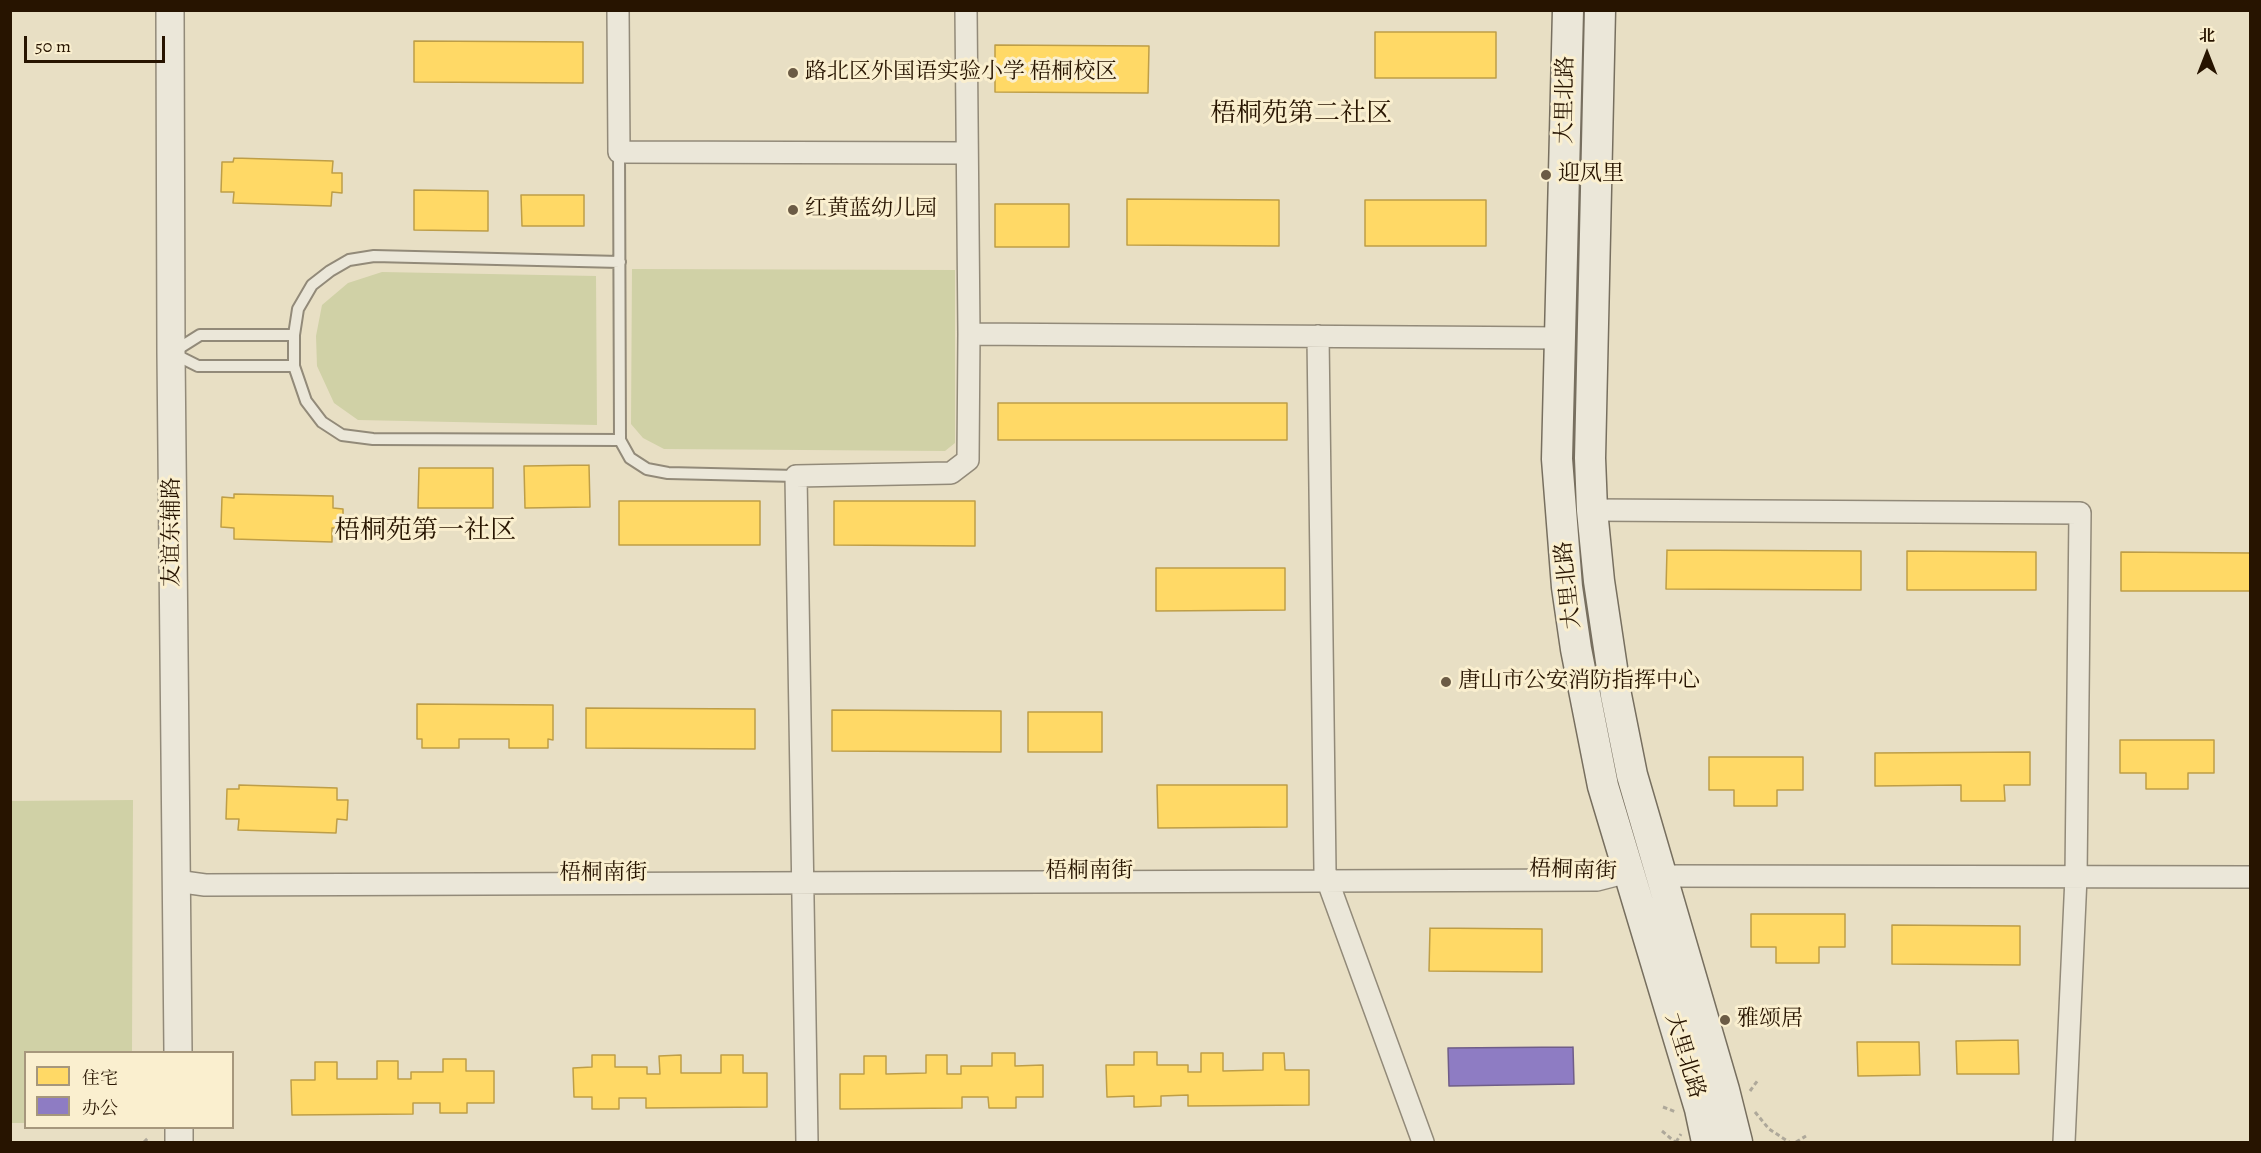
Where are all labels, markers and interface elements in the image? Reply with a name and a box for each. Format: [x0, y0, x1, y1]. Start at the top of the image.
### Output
scale bar [27, 24, 168, 62]
north arrow [2177, 24, 2237, 84]
text: 北 [2199, 25, 2215, 47]
text: 50 m [35, 34, 71, 58]
street label: 大里北路 [1552, 56, 1580, 144]
place label: 路北区外国语实验小学 梧桐校区 [805, 60, 1117, 86]
marker: 路北区外国语实验小学 梧桐校区 [786, 66, 800, 80]
district label: 梧桐苑第二社区 [1210, 99, 1392, 131]
place label: 迎凤里 [1558, 162, 1624, 188]
marker: 迎凤里 [1539, 168, 1553, 182]
place label: 红黄蓝幼儿园 [805, 197, 937, 223]
marker: 红黄蓝幼儿园 [786, 203, 800, 217]
street label: 友谊东辅路 [160, 477, 186, 587]
district label: 梧桐苑第一社区 [334, 516, 516, 548]
street label: 大里北路 [1551, 540, 1587, 630]
place label: 唐山市公安消防指挥中心 [1458, 669, 1700, 695]
marker: 唐山市公安消防指挥中心 [1439, 675, 1453, 689]
street label: 梧桐南街 [1529, 856, 1617, 886]
street label: 梧桐南街 [1045, 859, 1133, 885]
street label: 梧桐南街 [559, 861, 647, 887]
place label: 雅颂居 [1737, 1007, 1803, 1033]
street label: 大里北路 [1659, 1010, 1709, 1102]
marker: 雅颂居 [1718, 1013, 1732, 1027]
legend [24, 1051, 234, 1129]
text: 住宅 [82, 1066, 118, 1090]
text: 办公 [82, 1096, 118, 1120]

